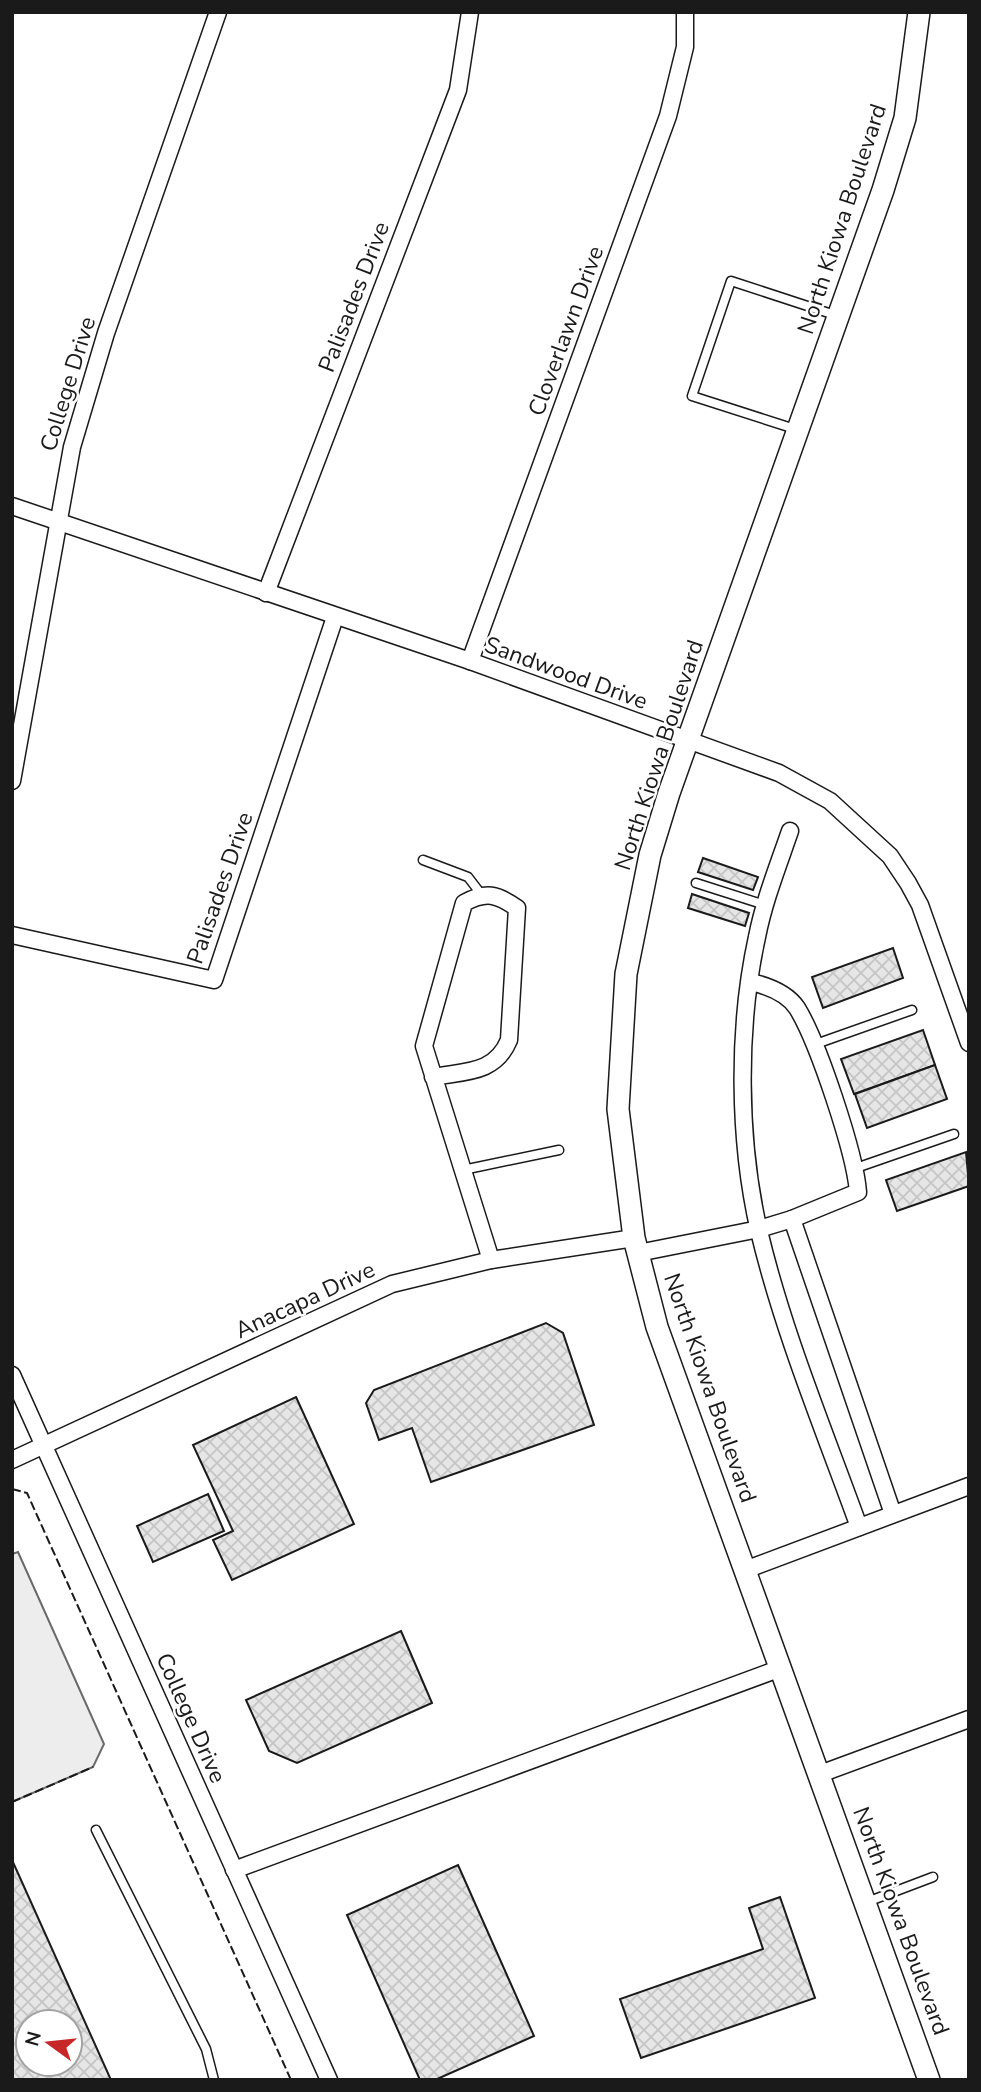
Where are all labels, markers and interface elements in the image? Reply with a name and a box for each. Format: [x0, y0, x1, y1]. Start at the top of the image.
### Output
street label: North Kiowa Boulevard [790, 100, 894, 338]
street label: Palisades Drive [311, 217, 397, 377]
street label: Cloverlawn Drive [521, 242, 611, 420]
street label: College Drive [33, 313, 103, 455]
street label: Sandwood Drive [480, 629, 652, 717]
street label: North Kiowa Boulevard [607, 636, 711, 874]
street label: Palisades Drive [179, 808, 261, 968]
street label: Anacapa Drive [230, 1254, 380, 1346]
street label: North Kiowa Boulevard [656, 1269, 764, 1507]
street label: College Drive [148, 1648, 234, 1788]
street label: North Kiowa Boulevard [845, 1803, 957, 2039]
north arrow [14, 2008, 84, 2078]
text: N [19, 2029, 48, 2049]

